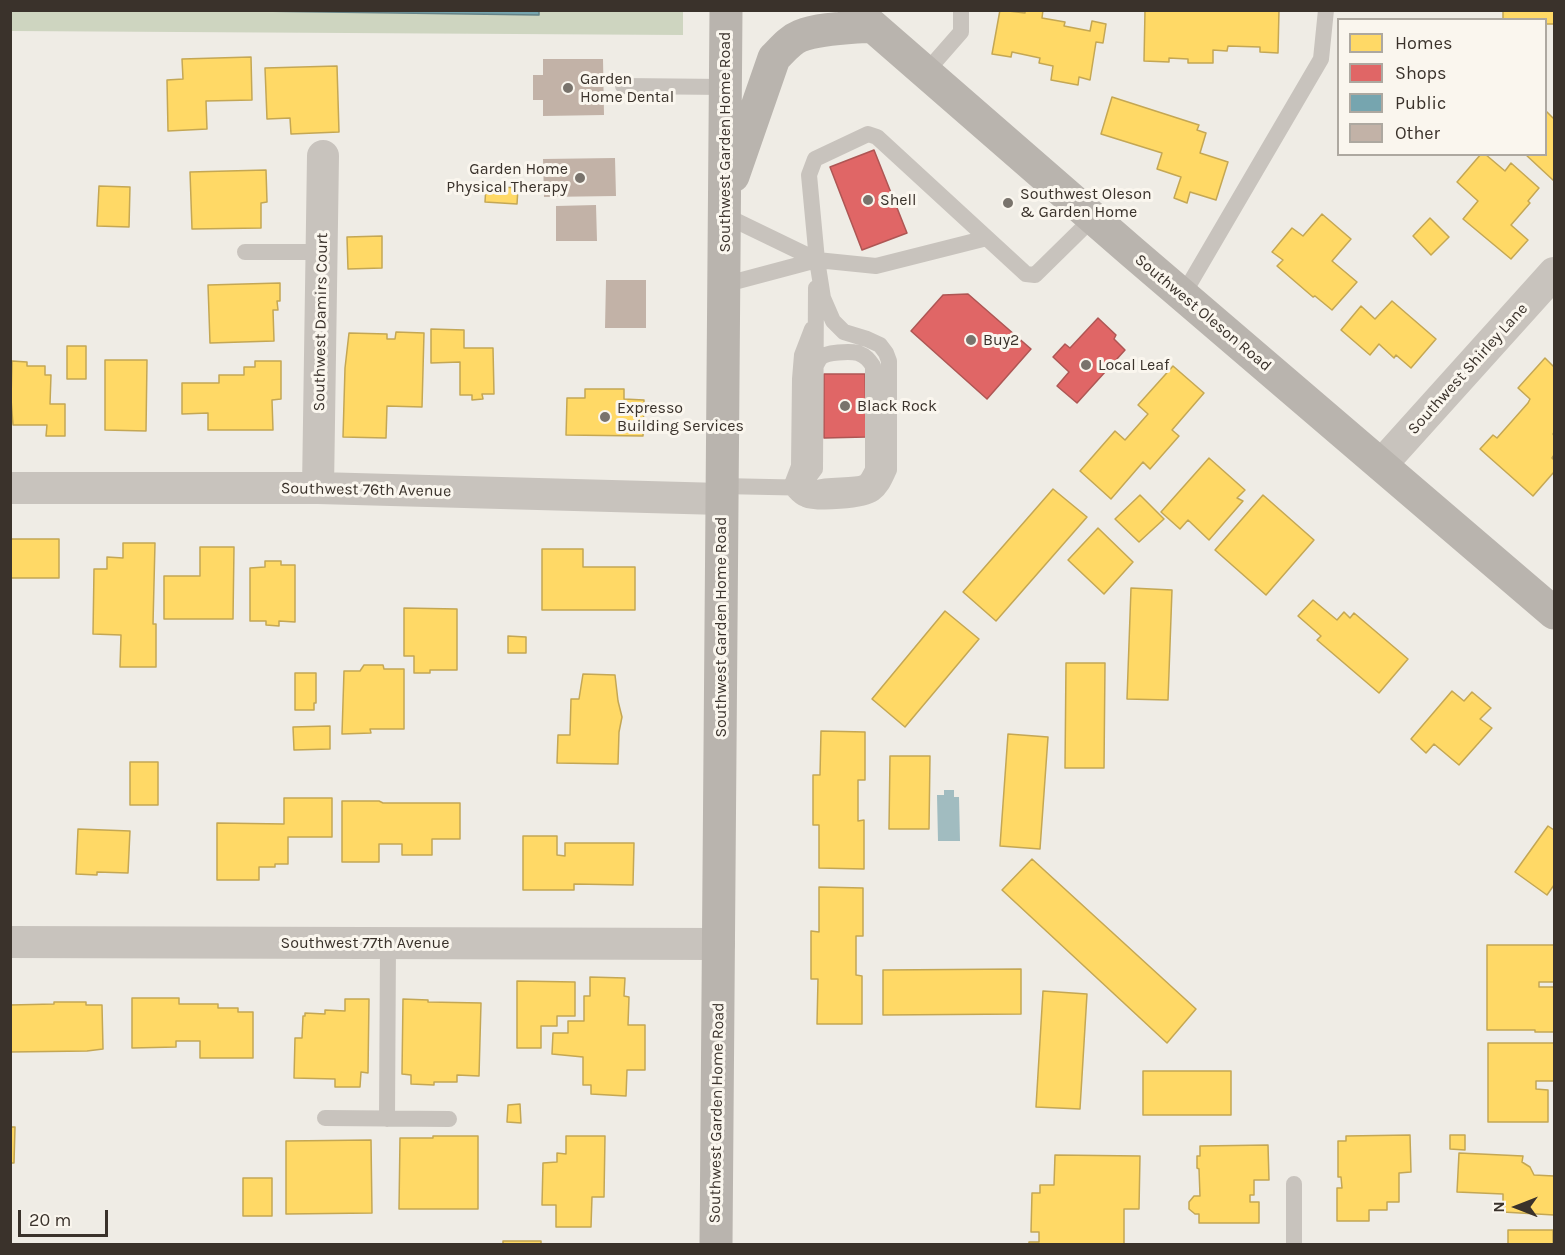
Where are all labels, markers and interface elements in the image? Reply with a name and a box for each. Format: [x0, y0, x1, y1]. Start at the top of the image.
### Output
legend [1337, 18, 1547, 156]
street label: Southwest Garden Home Road [715, 31, 735, 253]
text: Homes [1395, 32, 1452, 54]
text: Shops [1395, 62, 1447, 84]
place label: Garden Home Dental [580, 69, 674, 107]
marker: Garden Home Dental [561, 81, 575, 95]
text: Public [1395, 92, 1446, 114]
text: Other [1395, 122, 1440, 144]
place label: Garden Home Physical Therapy [446, 159, 568, 197]
marker: Garden Home Physical Therapy [573, 171, 587, 185]
place label: Southwest Oleson & Garden Home [1020, 184, 1152, 222]
place label: Shell [880, 190, 917, 210]
marker: Shell [861, 193, 875, 207]
marker: Southwest Oleson & Garden Home [1001, 196, 1015, 210]
street label: Southwest Damirs Court [310, 232, 332, 412]
street label: Southwest Oleson Road [1131, 250, 1275, 376]
street label: Southwest Shirley Lane [1404, 299, 1532, 439]
place label: Buy2 [983, 330, 1019, 350]
marker: Buy2 [964, 333, 978, 347]
place label: Local Leaf [1098, 355, 1170, 375]
marker: Local Leaf [1079, 358, 1093, 372]
place label: Black Rock [857, 396, 937, 416]
place label: Expresso Building Services [617, 398, 744, 436]
marker: Black Rock [838, 399, 852, 413]
marker: Expresso Building Services [598, 410, 612, 424]
street label: Southwest 76th Avenue [281, 479, 451, 501]
street label: Southwest Garden Home Road [711, 516, 731, 738]
street label: Southwest 77th Avenue [281, 933, 449, 953]
street label: Southwest Garden Home Road [705, 1002, 729, 1224]
north arrow [1487, 1177, 1547, 1237]
scale bar [21, 1198, 111, 1236]
text: N [1489, 1201, 1508, 1213]
text: 20 m [29, 1209, 71, 1231]

